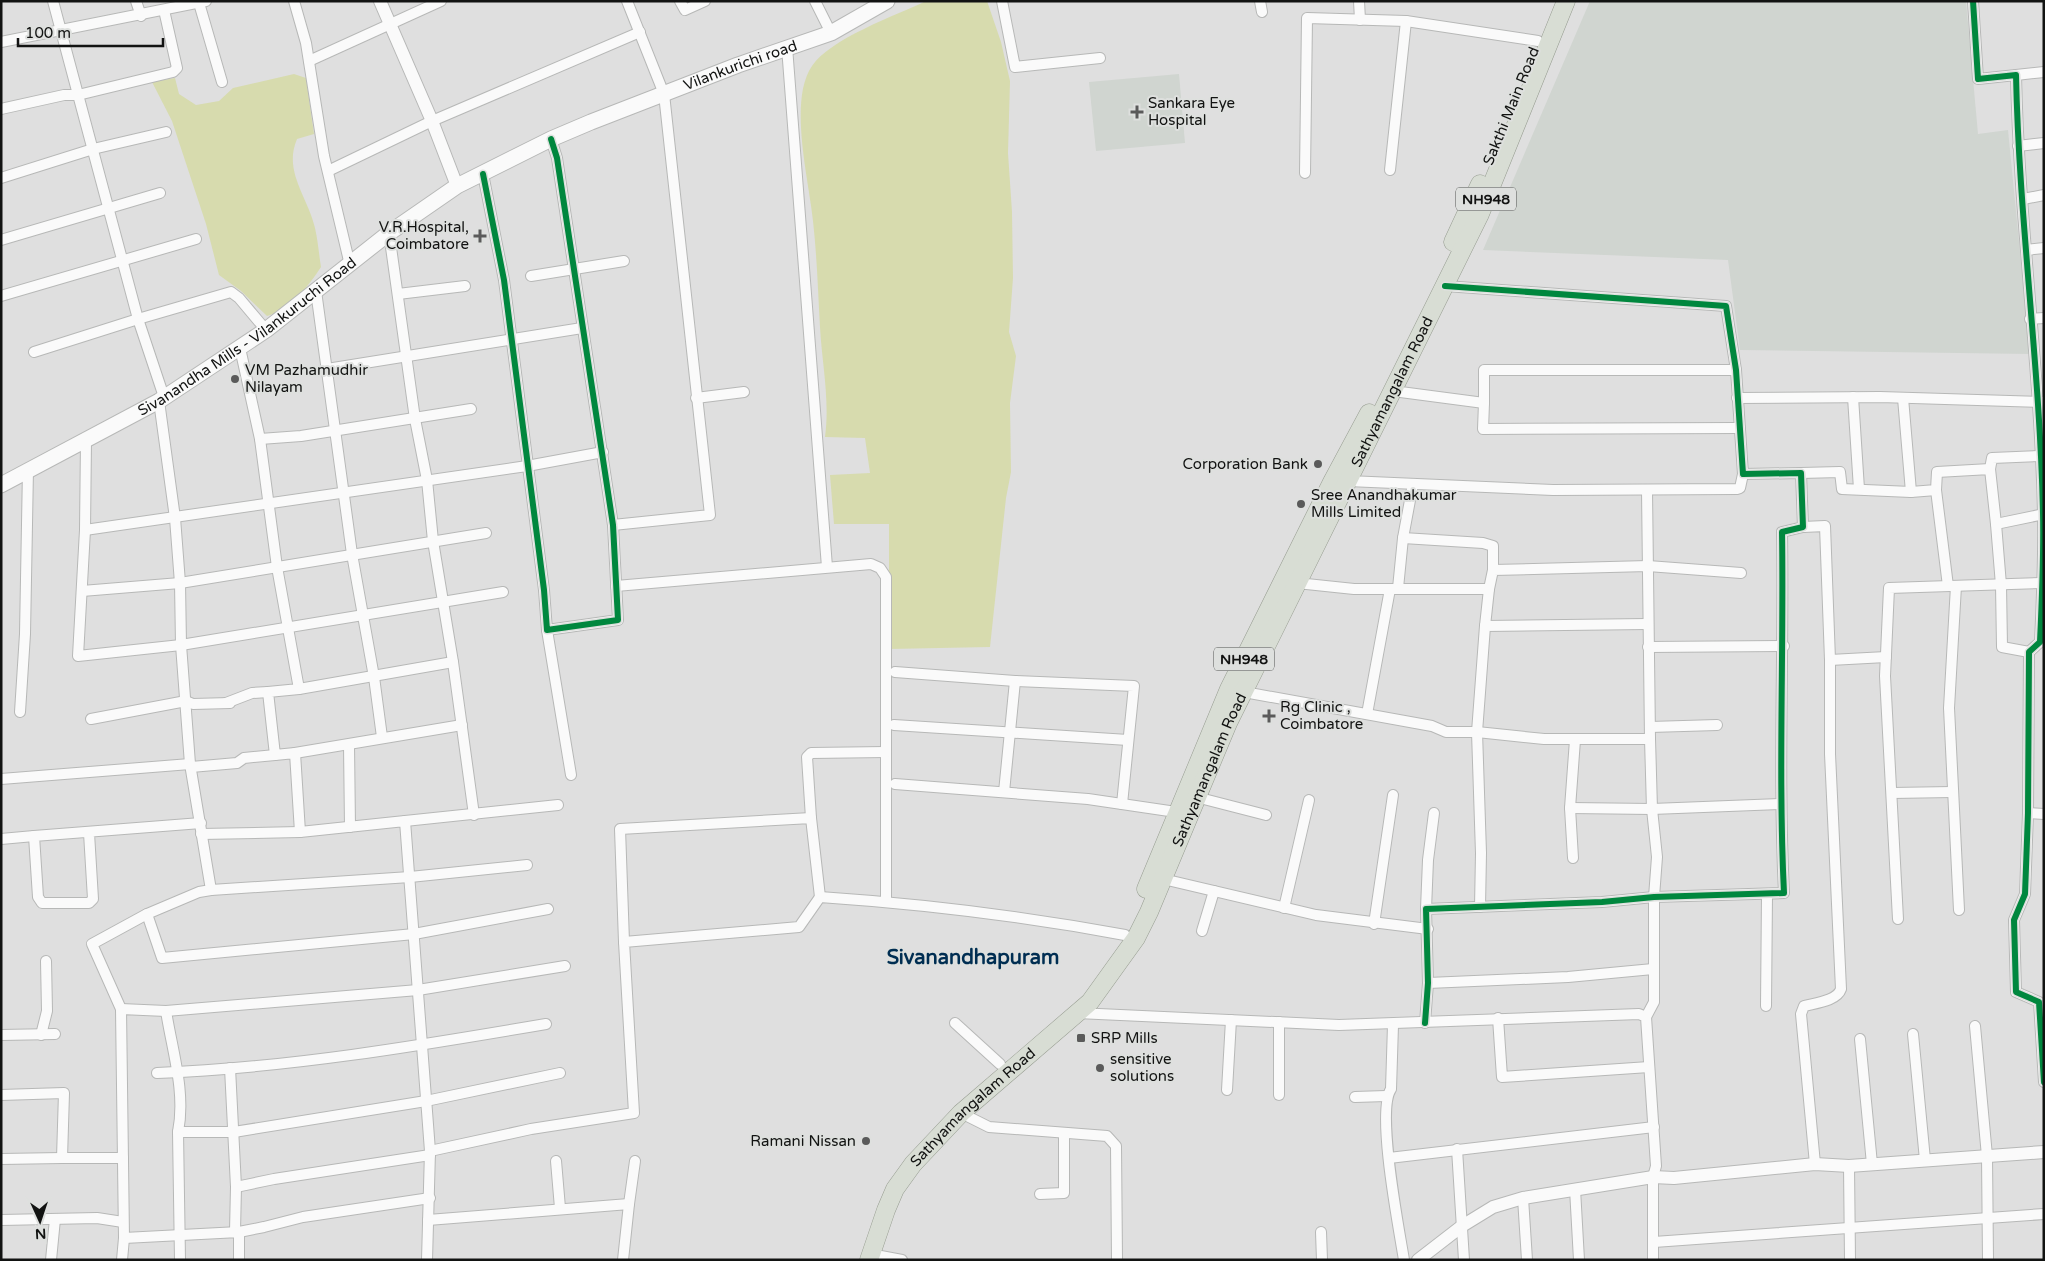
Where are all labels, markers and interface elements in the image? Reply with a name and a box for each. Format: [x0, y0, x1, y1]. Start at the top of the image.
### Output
scale bar [18, 15, 162, 47]
text: 100 m [25, 24, 71, 42]
street label: Vilankurichi road [681, 36, 799, 94]
street label: Sakthi Main Road [1479, 44, 1543, 168]
place label: Sankara Eye Hospital [1148, 94, 1235, 129]
marker: Sankara Eye Hospital [1130, 105, 1144, 119]
road number: NH948 [1456, 188, 1516, 210]
place label: V.R.Hospital, Coimbatore [379, 218, 469, 253]
marker: V.R.Hospital, Coimbatore [473, 229, 487, 243]
street label: Sivanandha Mills - Vilankuruchi Road [135, 253, 360, 420]
street label: Sathyamangalam Road [1347, 314, 1437, 470]
place label: VM Pazhamudhir Nilayam [245, 361, 368, 396]
marker: VM Pazhamudhir Nilayam [229, 373, 241, 385]
place label: Corporation Bank [1183, 455, 1308, 473]
marker: Corporation Bank [1312, 458, 1324, 470]
place label: Sree Anandhakumar Mills Limited [1311, 486, 1457, 521]
marker: Sree Anandhakumar Mills Limited [1295, 498, 1307, 510]
road number: NH948 [1214, 648, 1274, 671]
street label: Sathyamangalam Road [1168, 690, 1250, 849]
place label: Rg Clinic , Coimbatore [1280, 698, 1363, 733]
marker: Rg Clinic , Coimbatore [1262, 709, 1276, 723]
district label: Sivanandhapuram [887, 946, 1059, 970]
place label: SRP Mills [1091, 1029, 1158, 1047]
marker: SRP Mills [1075, 1032, 1087, 1044]
street label: Sathyamangalam Road [906, 1044, 1039, 1170]
place label: sensitive solutions [1110, 1050, 1174, 1085]
marker: sensitive solutions [1094, 1062, 1106, 1074]
place label: Ramani Nissan [750, 1132, 856, 1150]
marker: Ramani Nissan [860, 1135, 872, 1147]
north arrow [15, 1196, 65, 1246]
text: N [35, 1225, 47, 1242]

